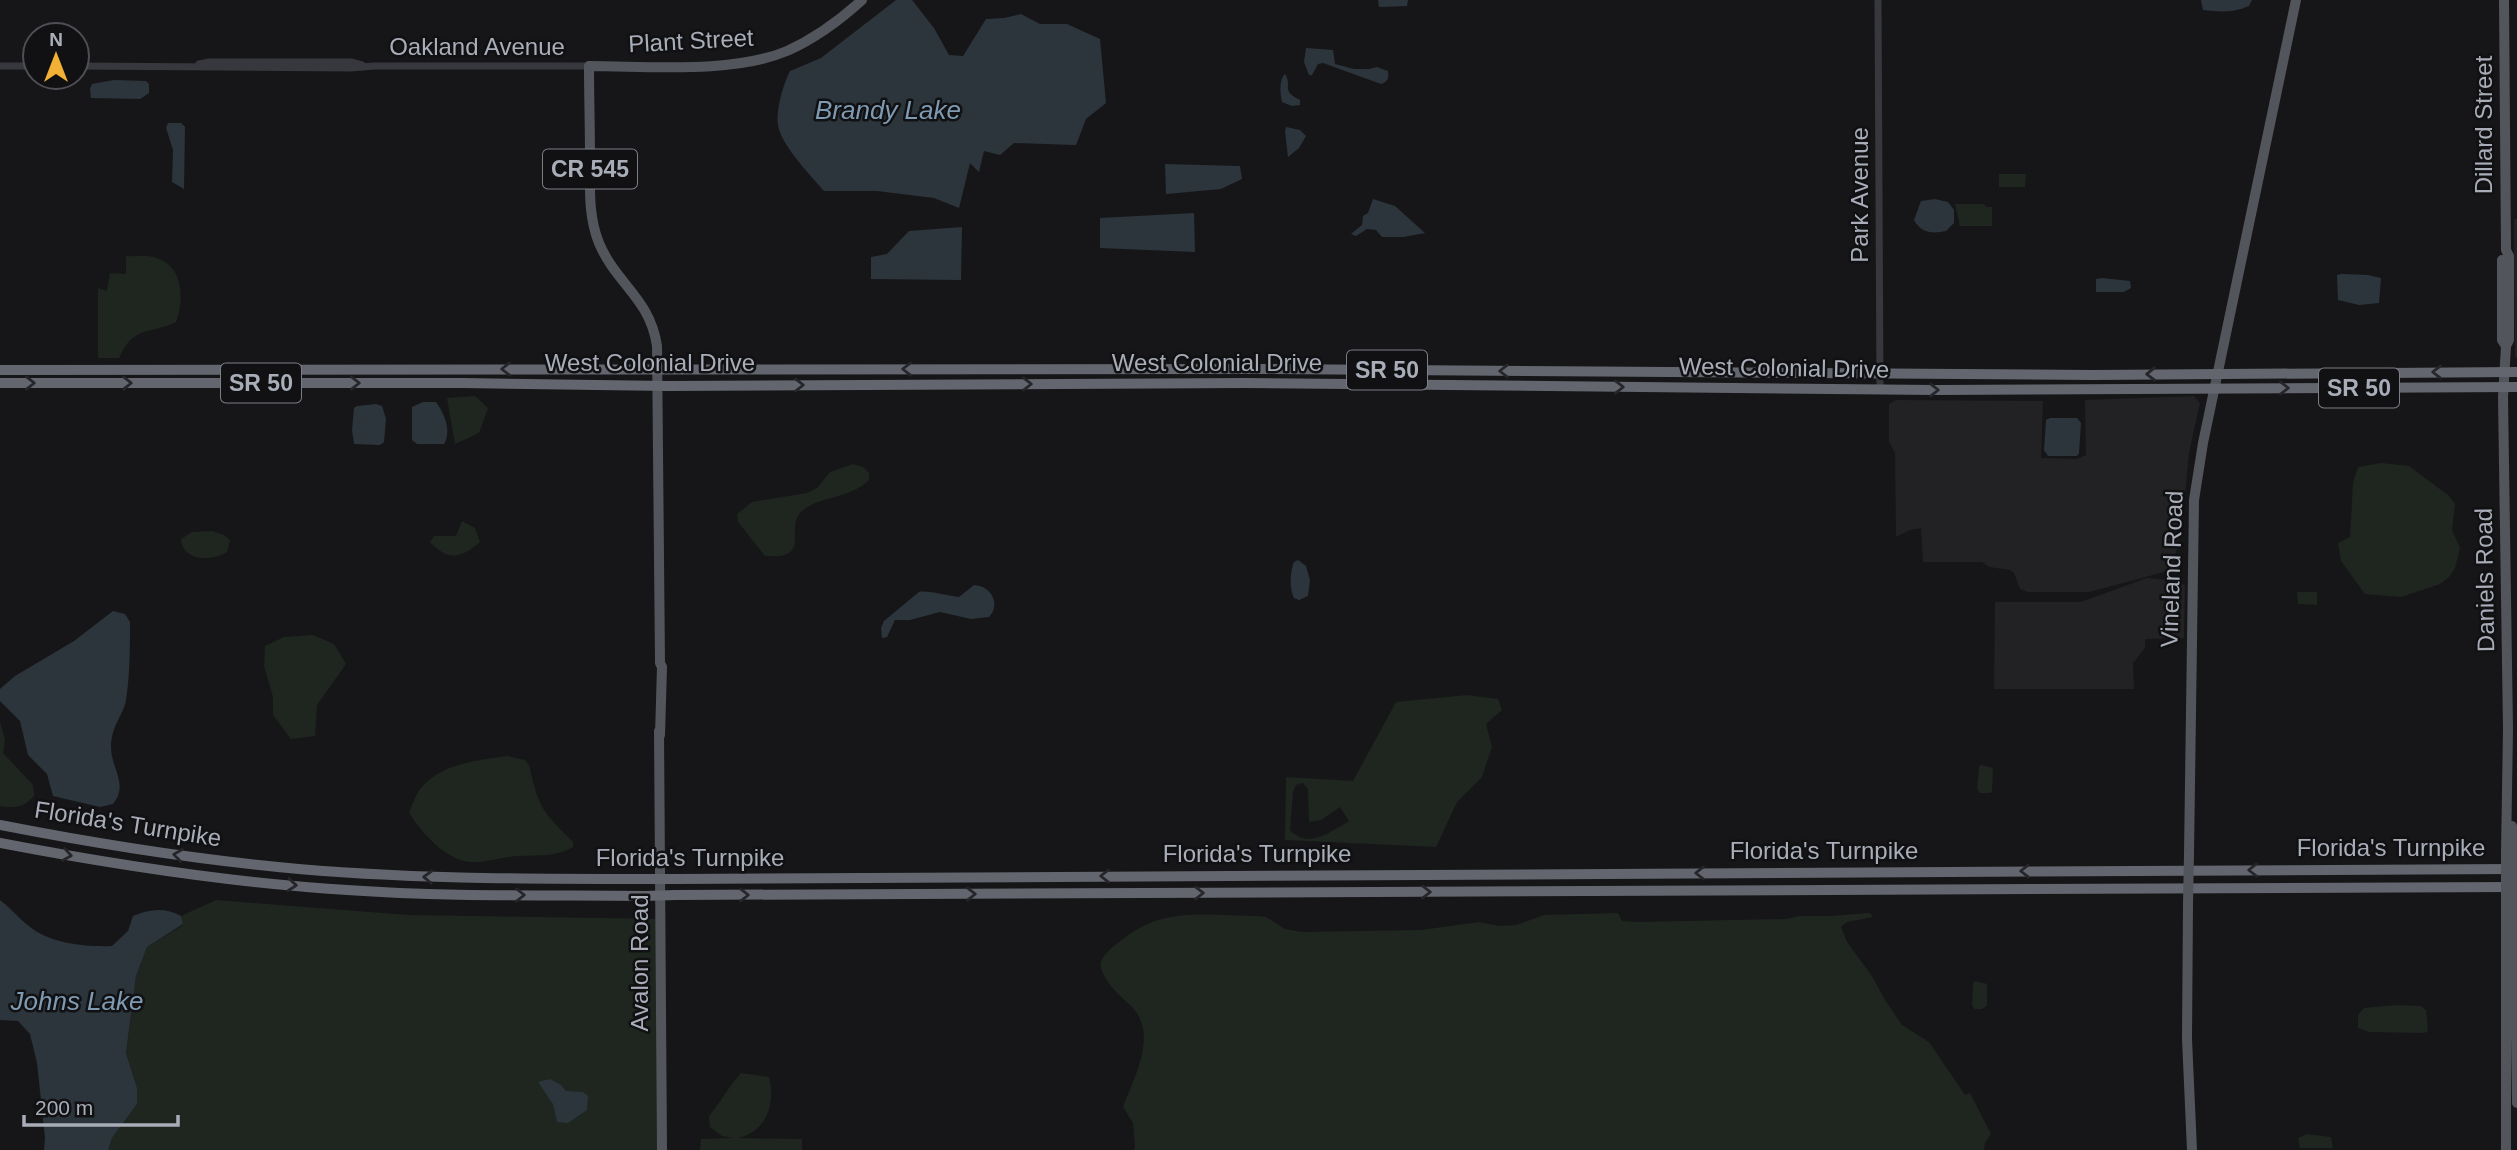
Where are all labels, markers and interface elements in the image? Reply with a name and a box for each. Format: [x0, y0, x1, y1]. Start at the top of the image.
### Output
north arrow [21, 21, 91, 91]
street label: Plant Street [628, 24, 755, 57]
text: N [49, 29, 63, 50]
street label: Oakland Avenue [389, 33, 565, 60]
street label: Dillard Street [2470, 55, 2497, 194]
water label: Brandy Lake [815, 95, 961, 125]
street label: Park Avenue [1846, 127, 1873, 263]
road number: CR 545 [543, 150, 637, 188]
street label: West Colonial Drive [545, 349, 755, 376]
street label: West Colonial Drive [1112, 349, 1322, 376]
road number: SR 50 [1347, 350, 1427, 390]
street label: West Colonial Drive [1679, 352, 1889, 383]
one-way arrow [501, 361, 511, 377]
one-way arrow [901, 361, 912, 377]
one-way arrow [1498, 363, 1508, 379]
road number: SR 50 [221, 364, 301, 402]
one-way arrow [2431, 364, 2442, 380]
one-way arrow [2145, 366, 2155, 382]
road number: SR 50 [2319, 368, 2399, 408]
one-way arrow [25, 375, 35, 391]
one-way arrow [123, 375, 133, 391]
one-way arrow [350, 375, 361, 391]
one-way arrow [1022, 376, 1033, 392]
one-way arrow [795, 377, 805, 393]
one-way arrow [1614, 379, 1625, 395]
one-way arrow [2278, 381, 2289, 396]
one-way arrow [1930, 382, 1940, 398]
street label: Vineland Road [2155, 490, 2188, 648]
street label: Daniels Road [2470, 508, 2499, 652]
street label: Florida's Turnpike [33, 795, 223, 852]
street label: Florida's Turnpike [2297, 834, 2485, 861]
street label: Florida's Turnpike [1730, 837, 1918, 864]
street label: Florida's Turnpike [1163, 840, 1351, 867]
street label: Florida's Turnpike [596, 844, 784, 871]
one-way arrow [61, 847, 73, 862]
one-way arrow [172, 847, 183, 862]
one-way arrow [2247, 862, 2258, 878]
one-way arrow [2020, 863, 2030, 879]
one-way arrow [1694, 865, 1705, 881]
one-way arrow [1099, 868, 1110, 884]
one-way arrow [423, 869, 433, 885]
one-way arrow [287, 878, 298, 893]
one-way arrow [1422, 884, 1432, 900]
one-way arrow [1194, 885, 1205, 901]
one-way arrow [967, 886, 977, 902]
one-way arrow [515, 887, 525, 903]
one-way arrow [739, 887, 750, 903]
street label: Avalon Road [626, 895, 653, 1032]
water label: Johns Lake [10, 986, 143, 1016]
scale bar [24, 1084, 178, 1128]
text: 200 m [35, 1096, 93, 1119]

